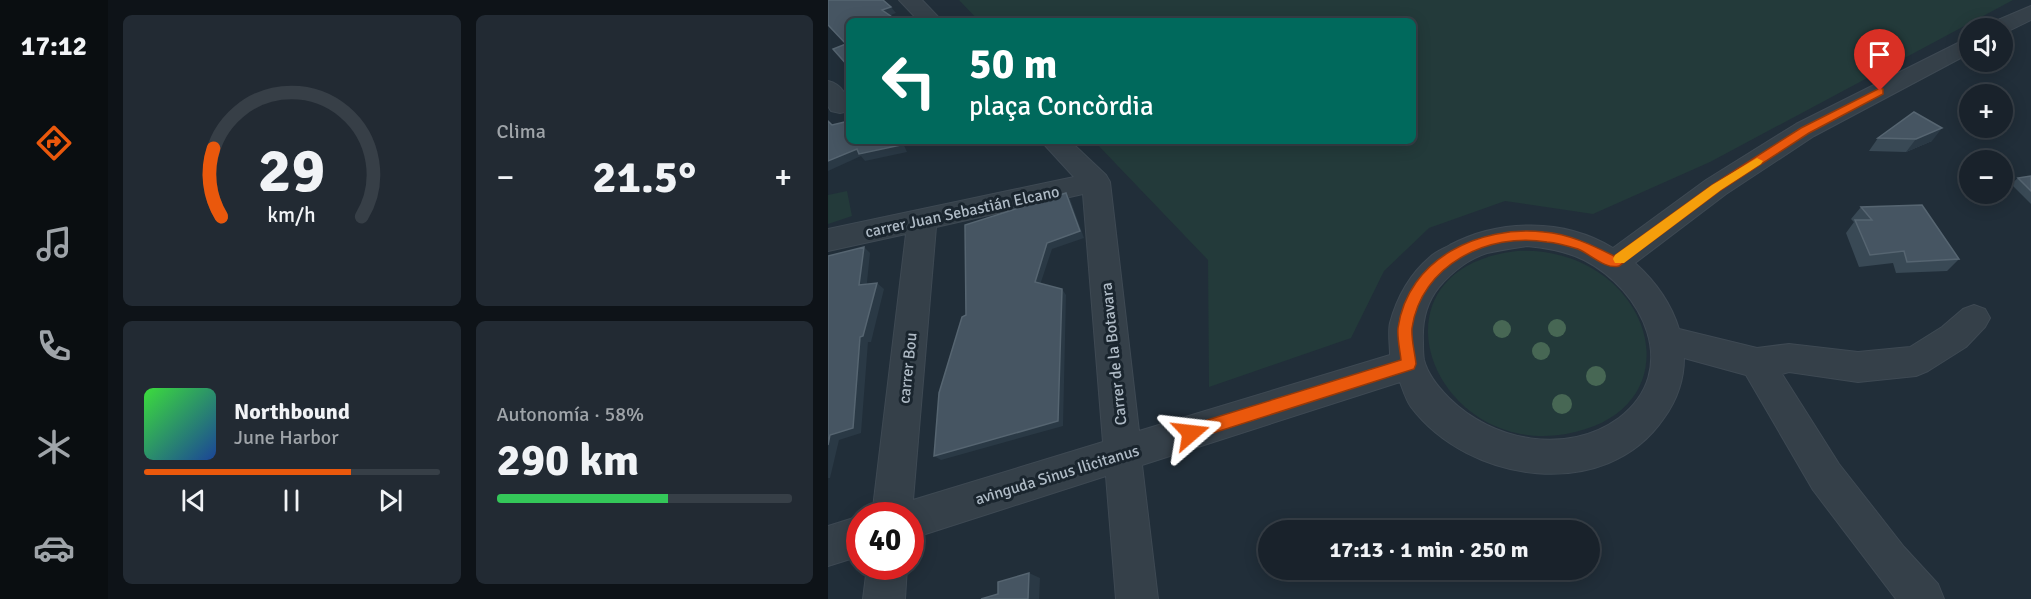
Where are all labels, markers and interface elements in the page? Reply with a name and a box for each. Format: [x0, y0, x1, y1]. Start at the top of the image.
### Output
map controls [1959, 18, 2013, 204]
button: sound [1959, 18, 2013, 72]
pin [1854, 29, 1905, 91]
text: 17:12 [21, 30, 87, 63]
icon: arrive [1863, 38, 1896, 71]
text: 50 m [969, 39, 1058, 90]
icon: left [870, 42, 948, 120]
button: + [1959, 84, 2013, 138]
text: plaça Concòrdia [969, 90, 1154, 123]
text: Clima [497, 119, 546, 144]
icon: directions [33, 122, 75, 164]
text: 29 [258, 132, 325, 209]
text: 21.5° [592, 150, 696, 205]
button: − [1959, 150, 2013, 204]
text: − [497, 157, 514, 198]
text: + [774, 157, 792, 198]
street label: carrer Juan Sebastián Elcano [863, 182, 1061, 242]
text: km/h [267, 203, 316, 229]
icon: music [33, 223, 75, 265]
street label: Carrer de la Botavara [1097, 282, 1131, 426]
icon: phone [33, 325, 75, 367]
street label: carrer Bou [894, 332, 922, 405]
text: Northbound [234, 398, 350, 425]
position arrow [1159, 401, 1223, 465]
text: Autonomía · 58% [497, 402, 644, 427]
text: June Harbor [234, 425, 339, 450]
icon: climate [33, 426, 75, 468]
text: 290 km [497, 433, 639, 488]
street label: avinguda Sinus Ilicitanus [973, 440, 1142, 509]
icon: previous [177, 484, 210, 517]
icon: pause [275, 484, 308, 517]
icon: next [374, 484, 407, 517]
speed limit sign: 40 [846, 502, 924, 580]
icon: car [33, 527, 75, 569]
text: 17:13 · 1 min · 250 m [1329, 536, 1529, 563]

